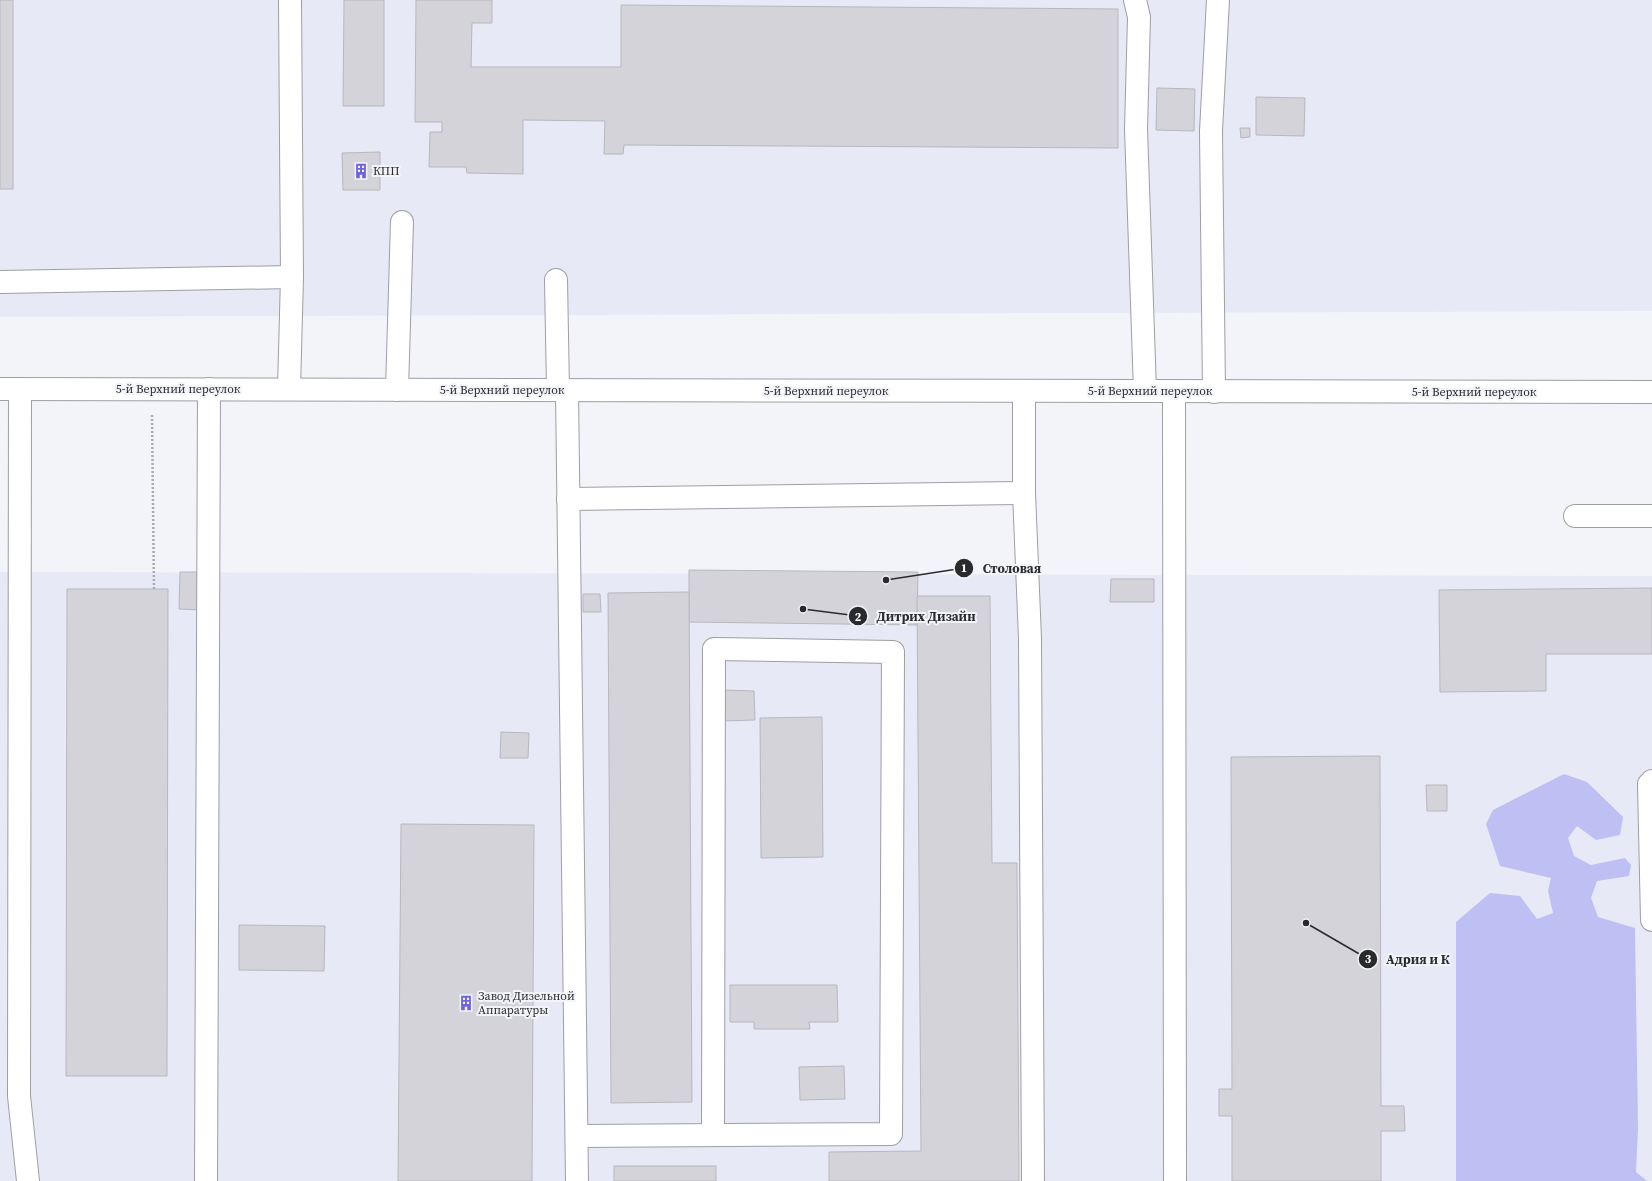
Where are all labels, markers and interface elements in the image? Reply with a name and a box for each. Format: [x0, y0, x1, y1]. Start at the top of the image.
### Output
building icon: КПП [352, 162, 370, 180]
place label: КПП [373, 163, 399, 179]
street label: 5-й Верхний переулок [116, 381, 241, 397]
street label: 5-й Верхний переулок [440, 382, 565, 398]
street label: 5-й Верхний переулок [764, 383, 889, 399]
street label: 5-й Верхний переулок [1088, 383, 1213, 399]
street label: 5-й Верхний переулок [1412, 384, 1537, 400]
callout: Столовая [954, 556, 1049, 581]
text: 1 [961, 560, 967, 576]
text: Столовая [983, 560, 1042, 577]
callout: Дитрих Дизайн [848, 604, 983, 629]
text: Дитрих Дизайн [876, 608, 976, 625]
text: 2 [855, 609, 862, 625]
callout: Адрия и К [1358, 946, 1458, 971]
text: 3 [1365, 951, 1372, 967]
text: Адрия и К [1386, 951, 1451, 968]
place label: Завод Дизельной Аппаратуры [478, 988, 575, 1018]
building icon: Завод Дизельной Аппаратуры [457, 994, 475, 1012]

